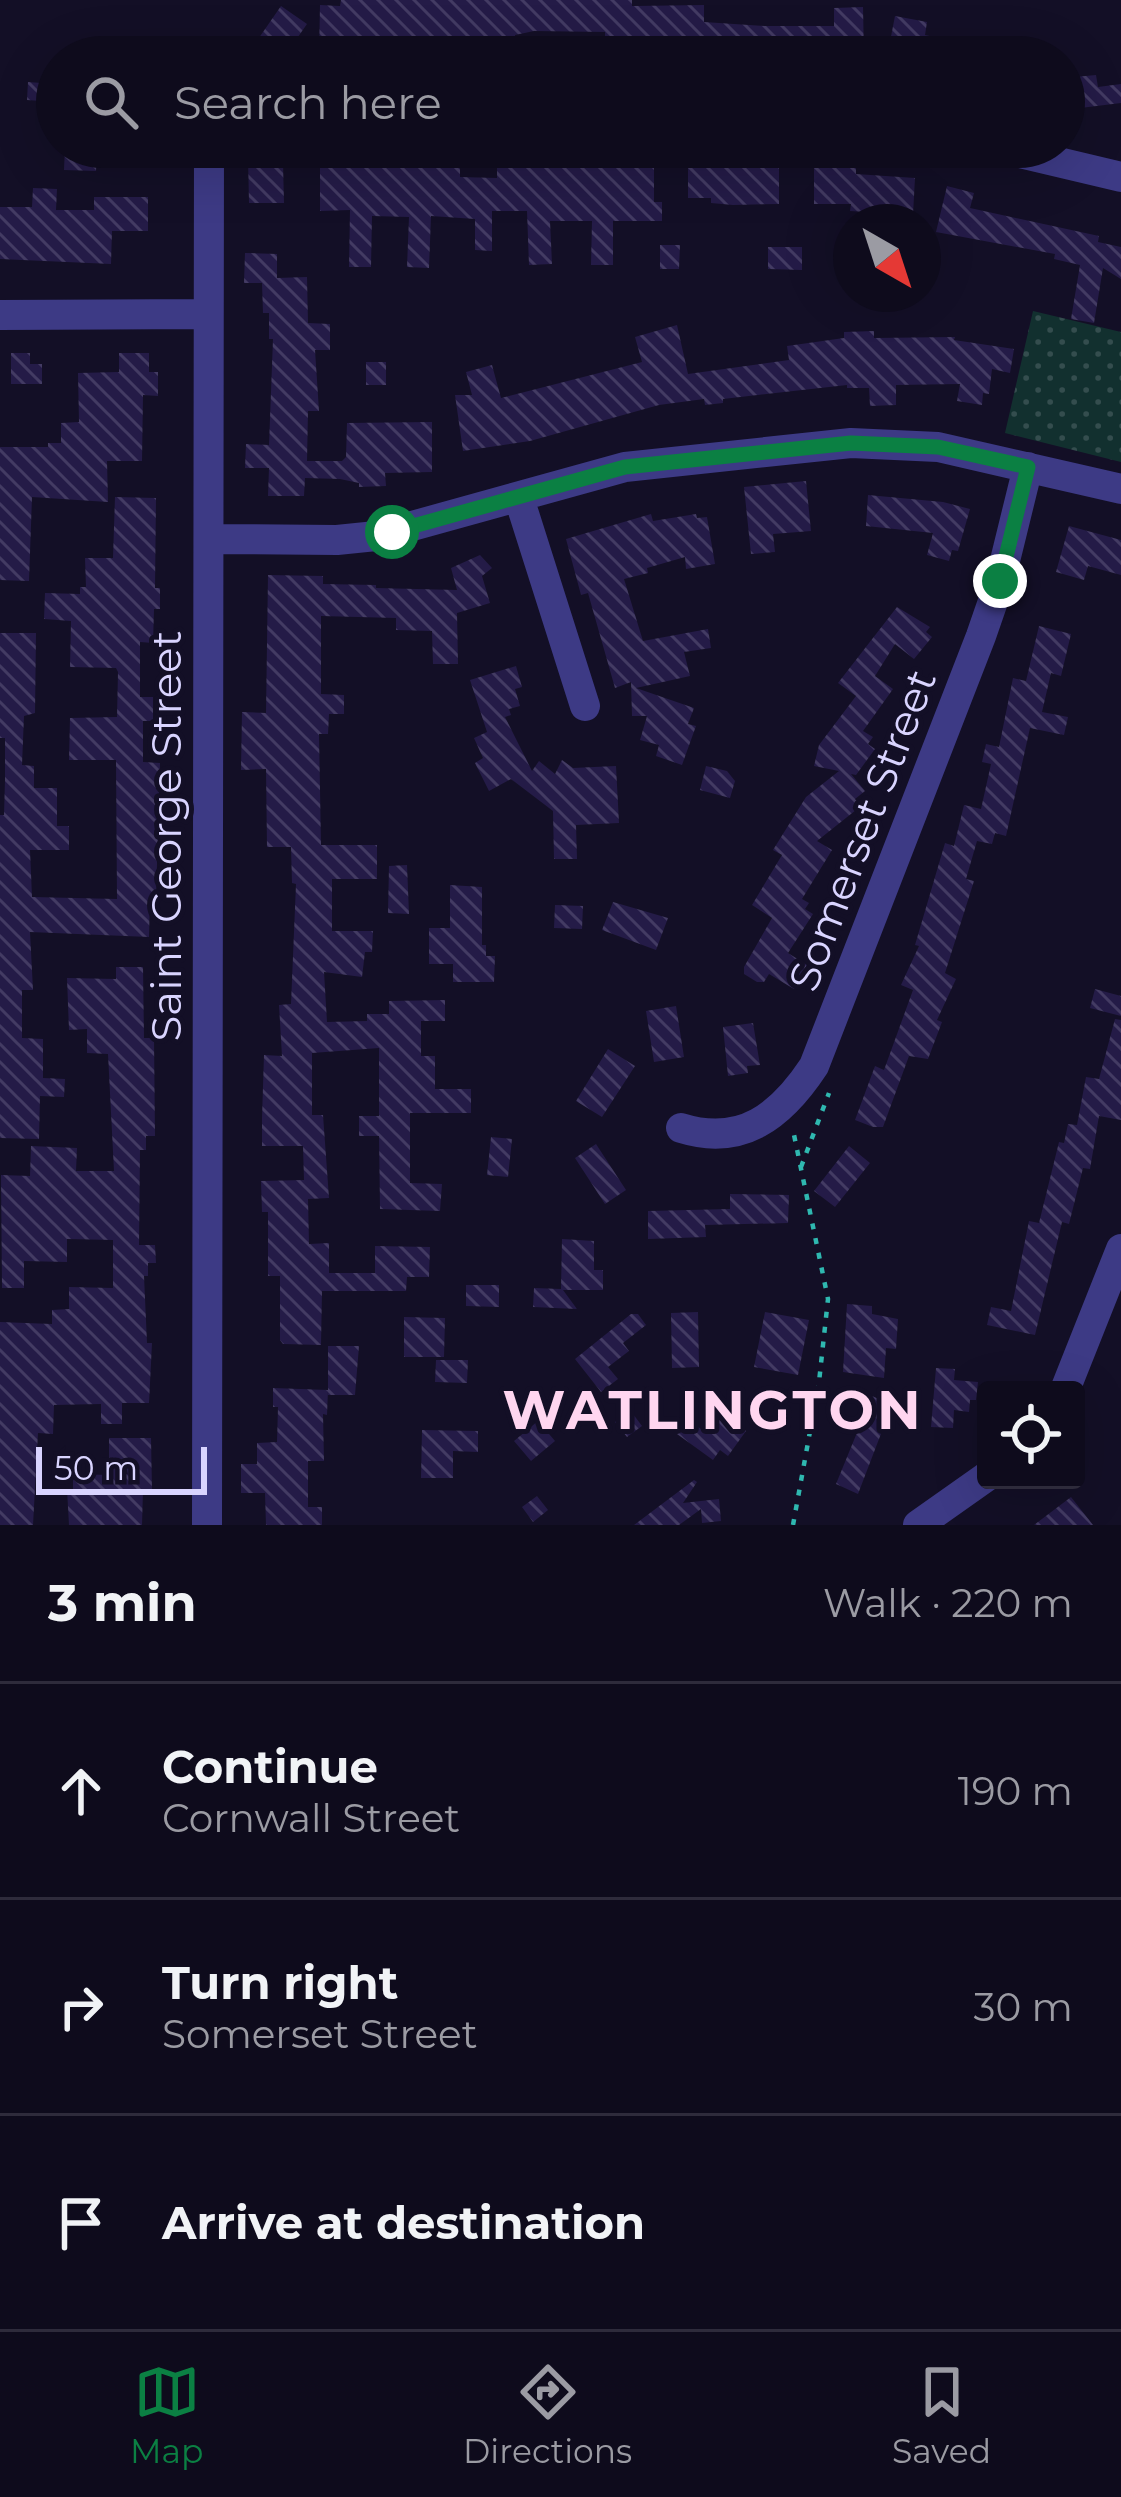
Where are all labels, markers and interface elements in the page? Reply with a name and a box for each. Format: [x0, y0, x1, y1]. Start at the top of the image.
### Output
search box [36, 36, 1085, 168]
icon: search [78, 69, 144, 135]
text: Search here [174, 75, 442, 130]
north arrow [833, 204, 941, 312]
route start [365, 505, 419, 559]
route end [973, 554, 1027, 608]
street label: Saint George Street [140, 631, 192, 1041]
street label: Somerset Street [777, 662, 947, 998]
district label: WATLINGTON [502, 1377, 924, 1443]
map controls [977, 1381, 1085, 1489]
button: locate [977, 1381, 1085, 1489]
scale bar [36, 1441, 207, 1494]
text: 50 m [54, 1448, 138, 1488]
text: 3 min [48, 1572, 197, 1634]
text: Walk · 220 m [823, 1579, 1073, 1627]
text: Continue [162, 1739, 378, 1794]
icon: ahead [48, 1758, 114, 1824]
text: 190 m [958, 1767, 1073, 1815]
text: Cornwall Street [162, 1794, 460, 1842]
text: Turn right [162, 1955, 398, 2010]
icon: right [48, 1974, 114, 2040]
text: 30 m [974, 1983, 1073, 2031]
text: Somerset Street [162, 2010, 477, 2058]
icon: arrive [48, 2190, 114, 2256]
text: Arrive at destination [162, 2195, 645, 2250]
tab: Map [130, 2359, 203, 2471]
tab: Directions [463, 2359, 632, 2471]
tab: Saved [892, 2359, 991, 2471]

